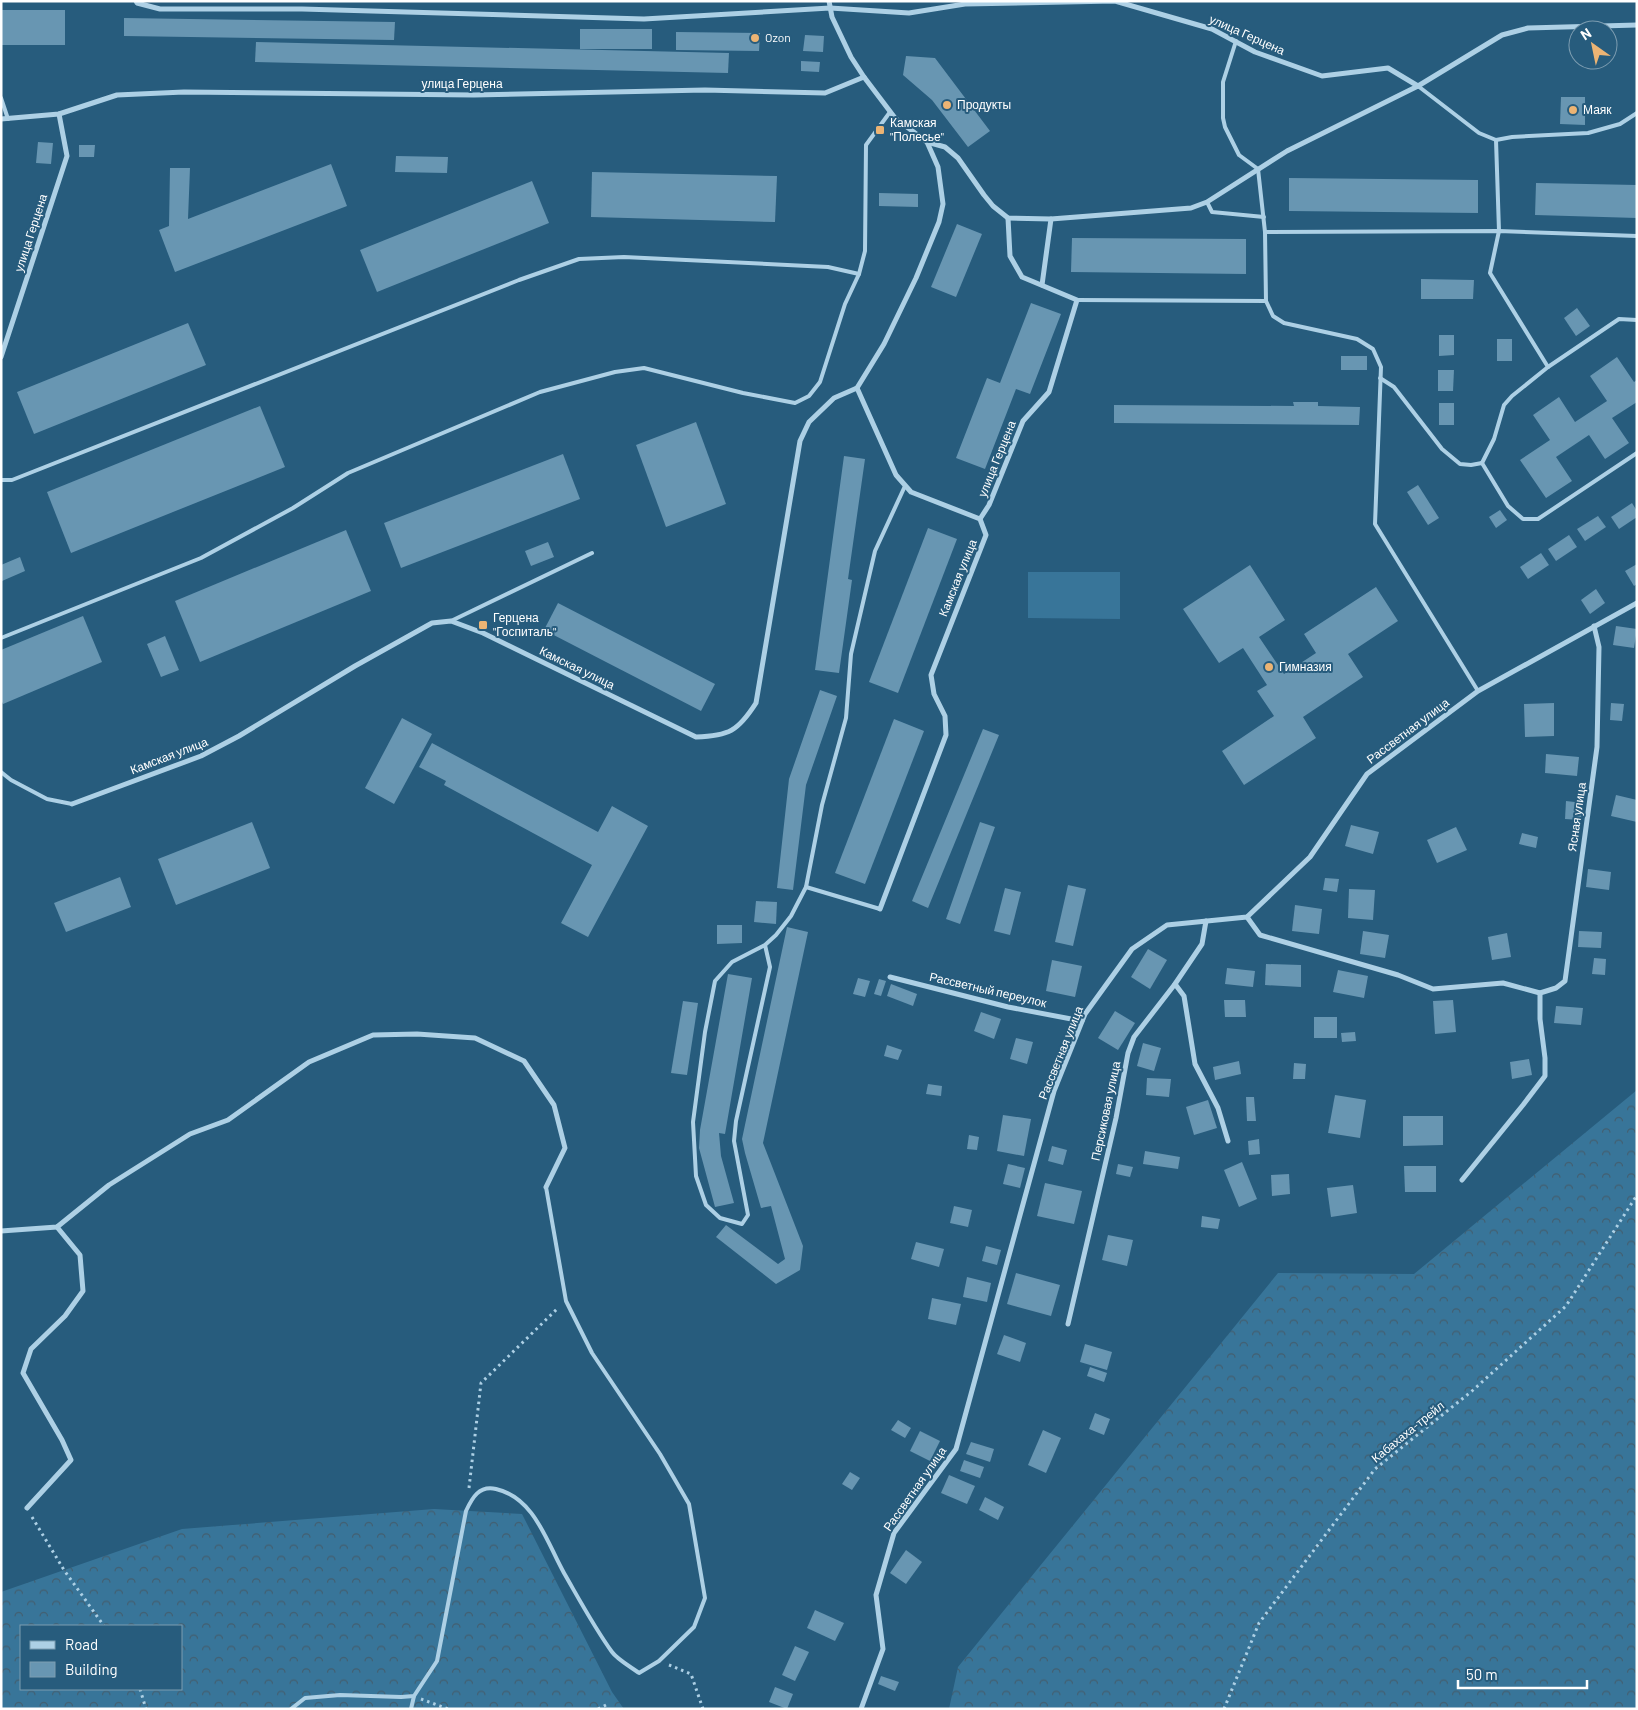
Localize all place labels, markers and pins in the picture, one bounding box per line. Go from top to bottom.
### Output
place label: Ozon [765,30,791,44]
marker: Ozon [749,32,761,44]
place label: Продукты [957,97,1011,112]
marker: Продукты [941,99,953,111]
place label: Маяк [1583,102,1612,116]
marker: Маяк [1567,104,1579,116]
place label: Камская "Полесье" [890,115,944,143]
marker: Камская "Полесье" [874,124,886,136]
place label: Герцена "Госпиталь" [493,610,556,638]
marker: Герцена "Госпиталь" [477,619,489,631]
place label: Гимназия [1279,659,1332,673]
marker: Гимназия [1263,661,1275,673]

